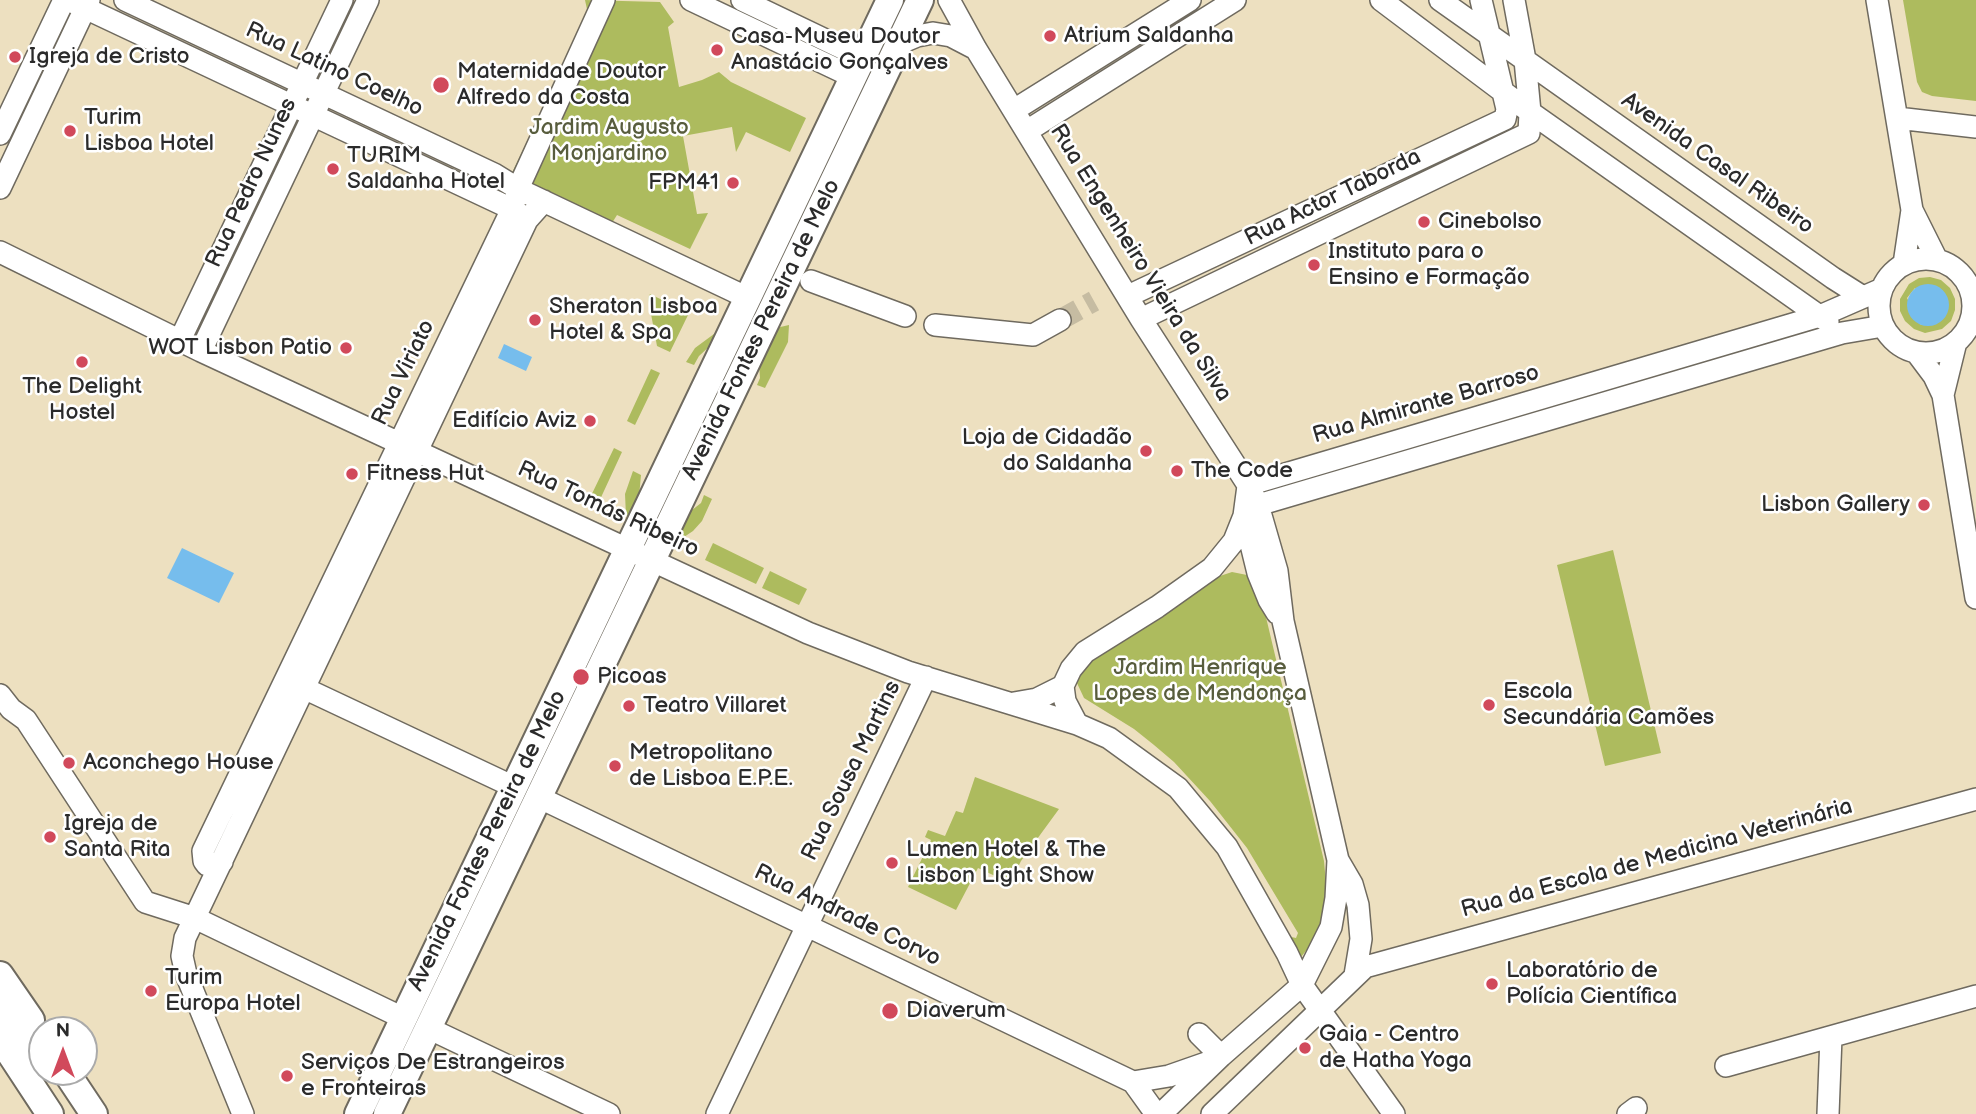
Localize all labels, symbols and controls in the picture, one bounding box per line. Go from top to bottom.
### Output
street label: Rua Latino Coelho [241,17,427,123]
place label: Atrium Saldanha [1064,22,1234,50]
place label: Casa-Museu Doutor Anastácio Gonçalves [731,23,948,77]
marker: Atrium Saldanha [1042,28,1058,44]
marker: Casa-Museu Doutor Anastácio Gonçalves [709,42,725,58]
place label: Igreja de Cristo [29,43,189,71]
marker: Igreja de Cristo [7,49,23,65]
place label: Maternidade Doutor Alfredo da Costa [457,58,666,112]
marker: Maternidade Doutor Alfredo da Costa [431,75,451,95]
street label: Avenida Casal Ribeiro [1616,87,1818,241]
street label: Rua Pedro Nunes [201,94,303,272]
place label: Turim Lisboa Hotel [84,104,214,158]
park label: Jardim Augusto Monjardino [529,114,689,168]
street label: Rua Engenheiro Vieira da Silva [1043,119,1237,407]
marker: Turim Lisboa Hotel [62,123,78,139]
place label: TURIM Saldanha Hotel [347,142,505,196]
street label: Rua Actor Taborda [1240,143,1426,253]
marker: TURIM Saldanha Hotel [325,161,341,177]
place label: FPM41 [648,169,719,197]
street label: Avenida Fontes Pereira de Melo [677,175,847,485]
marker: FPM41 [725,175,741,191]
place label: Cinebolso [1438,208,1542,236]
marker: Cinebolso [1416,214,1432,230]
place label: Instituto para o Ensino e Formação [1328,238,1530,292]
marker: Instituto para o Ensino e Formação [1306,257,1322,273]
place label: Sheraton Lisboa Hotel & Spa [549,293,718,347]
marker: Sheraton Lisboa Hotel & Spa [527,312,543,328]
street label: Rua Viriato [367,316,441,430]
place label: WOT Lisbon Patio [148,334,332,362]
marker: WOT Lisbon Patio [338,340,354,356]
marker: The Delight Hostel [74,354,90,370]
street label: Rua Almirante Barroso [1310,359,1542,451]
place label: The Delight Hostel [22,373,142,427]
place label: Edifício Aviz [452,407,576,435]
marker: Edifício Aviz [582,413,598,429]
place label: Loja de Cidadão do Saldanha [962,424,1132,478]
marker: Loja de Cidadão do Saldanha [1138,443,1154,459]
street label: Rua Tomás Ribeiro [513,456,703,564]
place label: The Code [1191,457,1293,485]
place label: Fitness Hut [366,460,484,488]
marker: The Code [1169,463,1185,479]
marker: Fitness Hut [344,466,360,482]
place label: Lisbon Gallery [1761,491,1910,519]
marker: Lisbon Gallery [1916,497,1932,513]
park label: Jardim Henrique Lopes de Mendonça [1093,654,1307,708]
place label: Picoas [597,663,667,691]
marker: Picoas [571,667,591,687]
street label: Rua Sousa Martins [796,677,908,865]
place label: Escola Secundária Camões [1503,678,1714,732]
street label: Avenida Fontes Pereira de Melo [403,686,573,996]
place label: Teatro Villaret [643,692,786,720]
marker: Escola Secundária Camões [1481,697,1497,713]
marker: Teatro Villaret [621,698,637,714]
place label: Metropolitano de Lisboa E.P.E. [629,739,793,793]
place label: Aconchego House [83,749,274,777]
marker: Aconchego House [61,755,77,771]
marker: Metropolitano de Lisboa E.P.E. [607,758,623,774]
street label: Rua da Escola de Medicina Veterinária [1458,793,1856,925]
place label: Igreja de Santa Rita [64,810,171,864]
marker: Igreja de Santa Rita [42,829,58,845]
place label: Lumen Hotel & The Lisbon Light Show [906,836,1106,890]
marker: Lumen Hotel & The Lisbon Light Show [884,855,900,871]
street label: Rua Andrade Corvo [749,859,945,973]
place label: Laboratório de Polícia Científica [1506,957,1677,1011]
place label: Turim Europa Hotel [165,964,301,1018]
marker: Laboratório de Polícia Científica [1484,976,1500,992]
marker: Turim Europa Hotel [143,983,159,999]
place label: Diaverum [906,997,1006,1025]
marker: Diaverum [880,1001,900,1021]
north arrow [28,1016,98,1086]
text: N [56,1020,70,1043]
place label: Gaia - Centro de Hatha Yoga [1319,1021,1472,1075]
marker: Gaia - Centro de Hatha Yoga [1297,1040,1313,1056]
place label: Serviços De Estrangeiros e Fronteiras [301,1049,565,1103]
marker: Serviços De Estrangeiros e Fronteiras [279,1068,295,1084]

